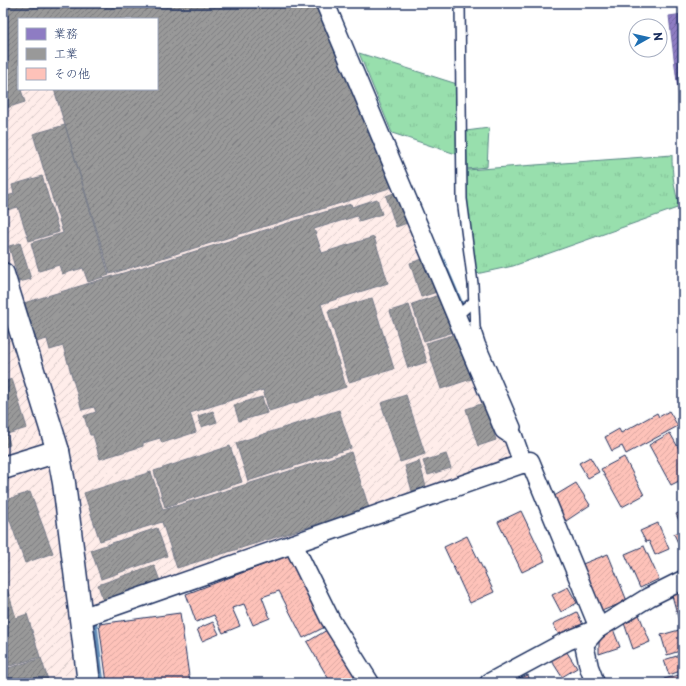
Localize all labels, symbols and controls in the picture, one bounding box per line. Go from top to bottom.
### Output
legend [18,18,158,90]
north arrow [628,18,668,58]
text: 業務 [54,24,78,42]
text: N [649,31,667,42]
text: 工業 [54,44,78,62]
text: その他 [54,64,90,82]

